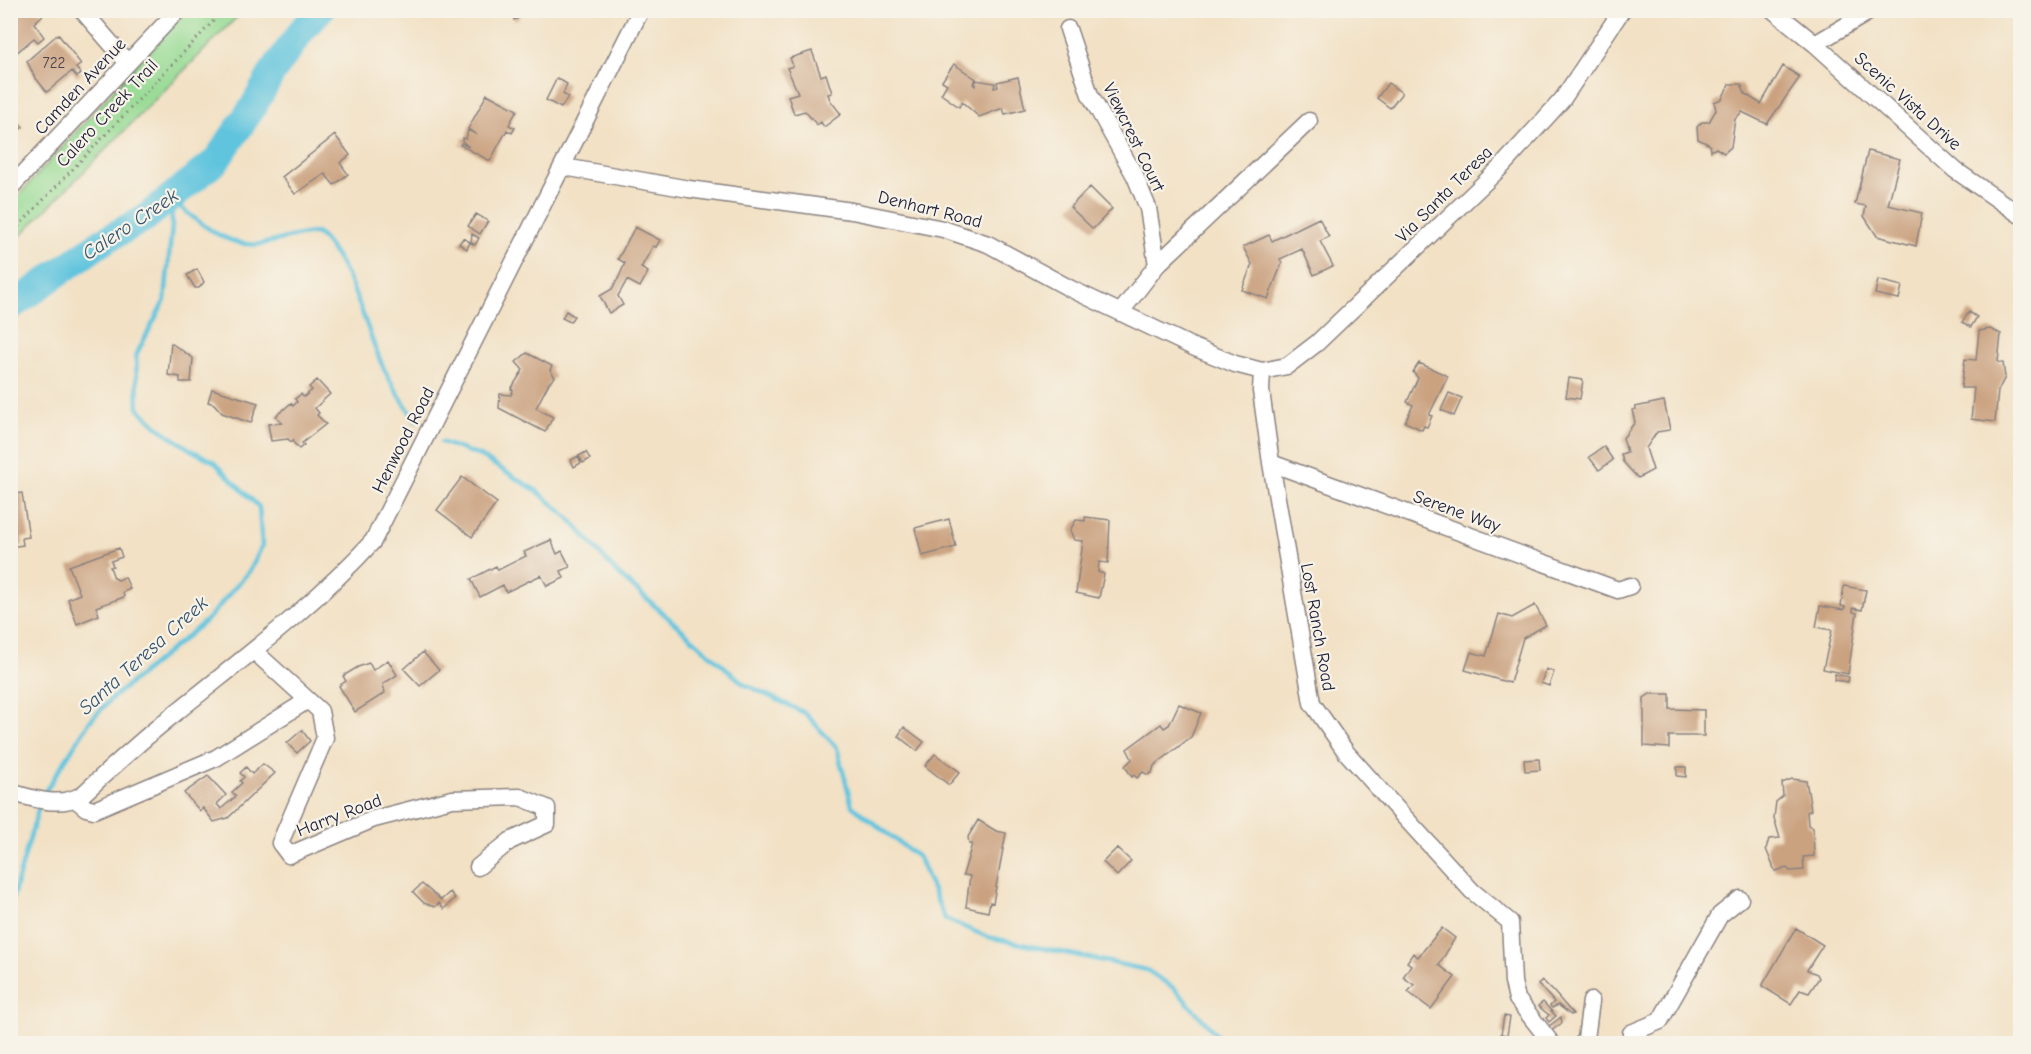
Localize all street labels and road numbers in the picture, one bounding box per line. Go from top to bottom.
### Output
street label: Camden Avenue [30,34,131,139]
street label: Scenic Vista Drive [1850,48,1965,155]
street label: Calero Creek Trail [52,55,163,172]
street label: Viewcrest Court [1098,79,1169,196]
street label: Via Santa Teresa [1392,142,1497,247]
street label: Denhart Road [876,186,984,233]
street label: Henwood Road [368,384,439,497]
street label: Serene Way [1410,486,1504,537]
street label: Lost Ranch Road [1296,561,1339,693]
street label: Harry Road [294,790,385,841]

